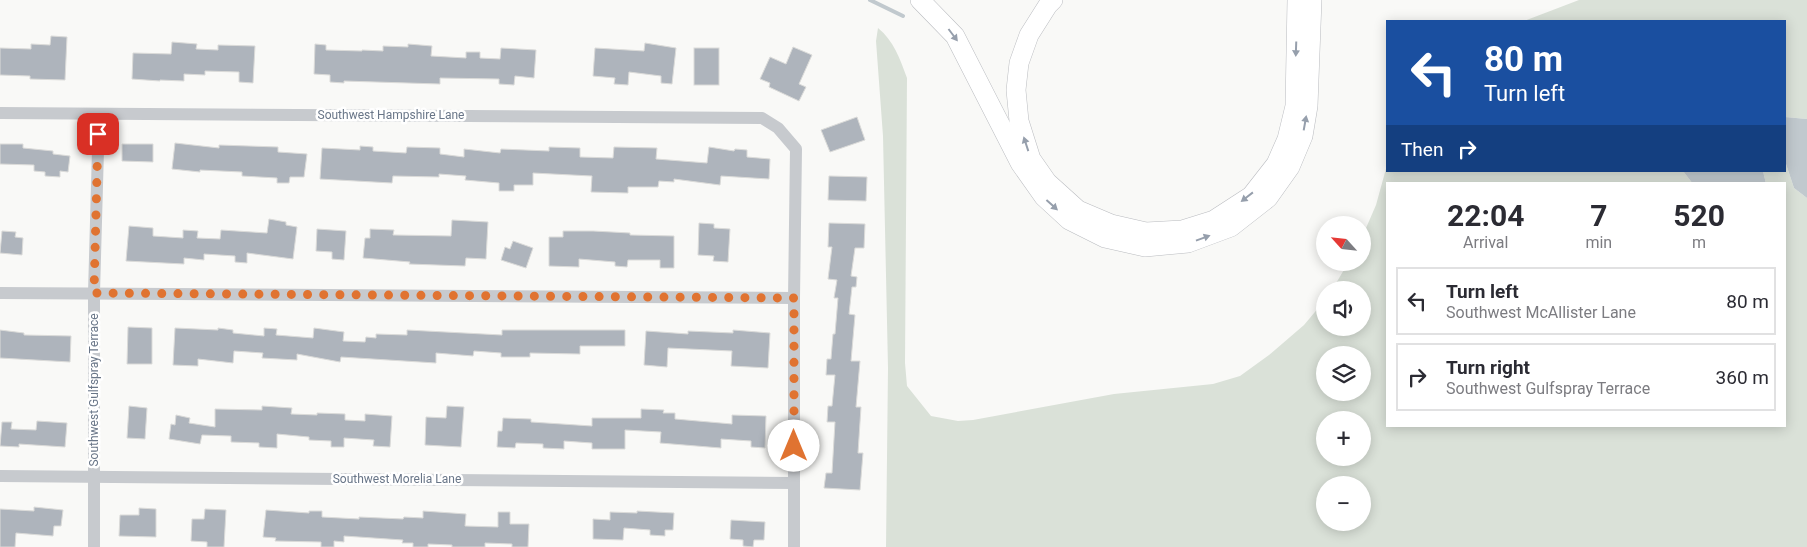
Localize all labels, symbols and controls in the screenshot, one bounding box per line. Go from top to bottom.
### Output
one-way arrow [948,28,958,42]
text: 80 m [1484,39,1563,80]
icon: left [1401,40,1466,105]
one-way arrow [1292,41,1300,57]
text: Turn left [1484,81,1565,106]
street label: Southwest Hampshire Lane [318,108,464,122]
pin [77,113,119,155]
one-way arrow [1302,114,1310,130]
icon: arrive [84,120,112,148]
icon: right [1453,135,1481,163]
one-way arrow [1022,136,1030,151]
text: Then [1401,138,1443,161]
one-way arrow [1241,192,1254,202]
text: 22:04 [1447,198,1524,233]
text: 7 [1590,198,1607,233]
text: 520 [1673,198,1725,233]
one-way arrow [1046,199,1058,211]
north arrow [1316,216,1371,271]
map controls [1316,216,1371,531]
text: Arrival [1463,233,1508,252]
text: min [1585,233,1612,252]
text: m [1692,233,1706,252]
one-way arrow [1196,234,1211,242]
text: Turn left [1446,280,1519,303]
button: sound [1316,281,1371,336]
icon: left [1403,287,1431,315]
text: 80 m [1726,290,1769,313]
text: Southwest McAllister Lane [1446,303,1636,322]
street label: Southwest Gulfspray Terrace [87,313,101,467]
button: layers [1316,346,1371,401]
text: Turn right [1446,356,1530,379]
icon: right [1403,363,1431,391]
text: 360 m [1716,366,1769,389]
text: Southwest Gulfspray Terrace [1446,379,1650,398]
button: + [1316,411,1371,466]
position arrow [767,419,819,471]
street label: Southwest Morelia Lane [333,472,461,486]
button: − [1316,476,1371,531]

